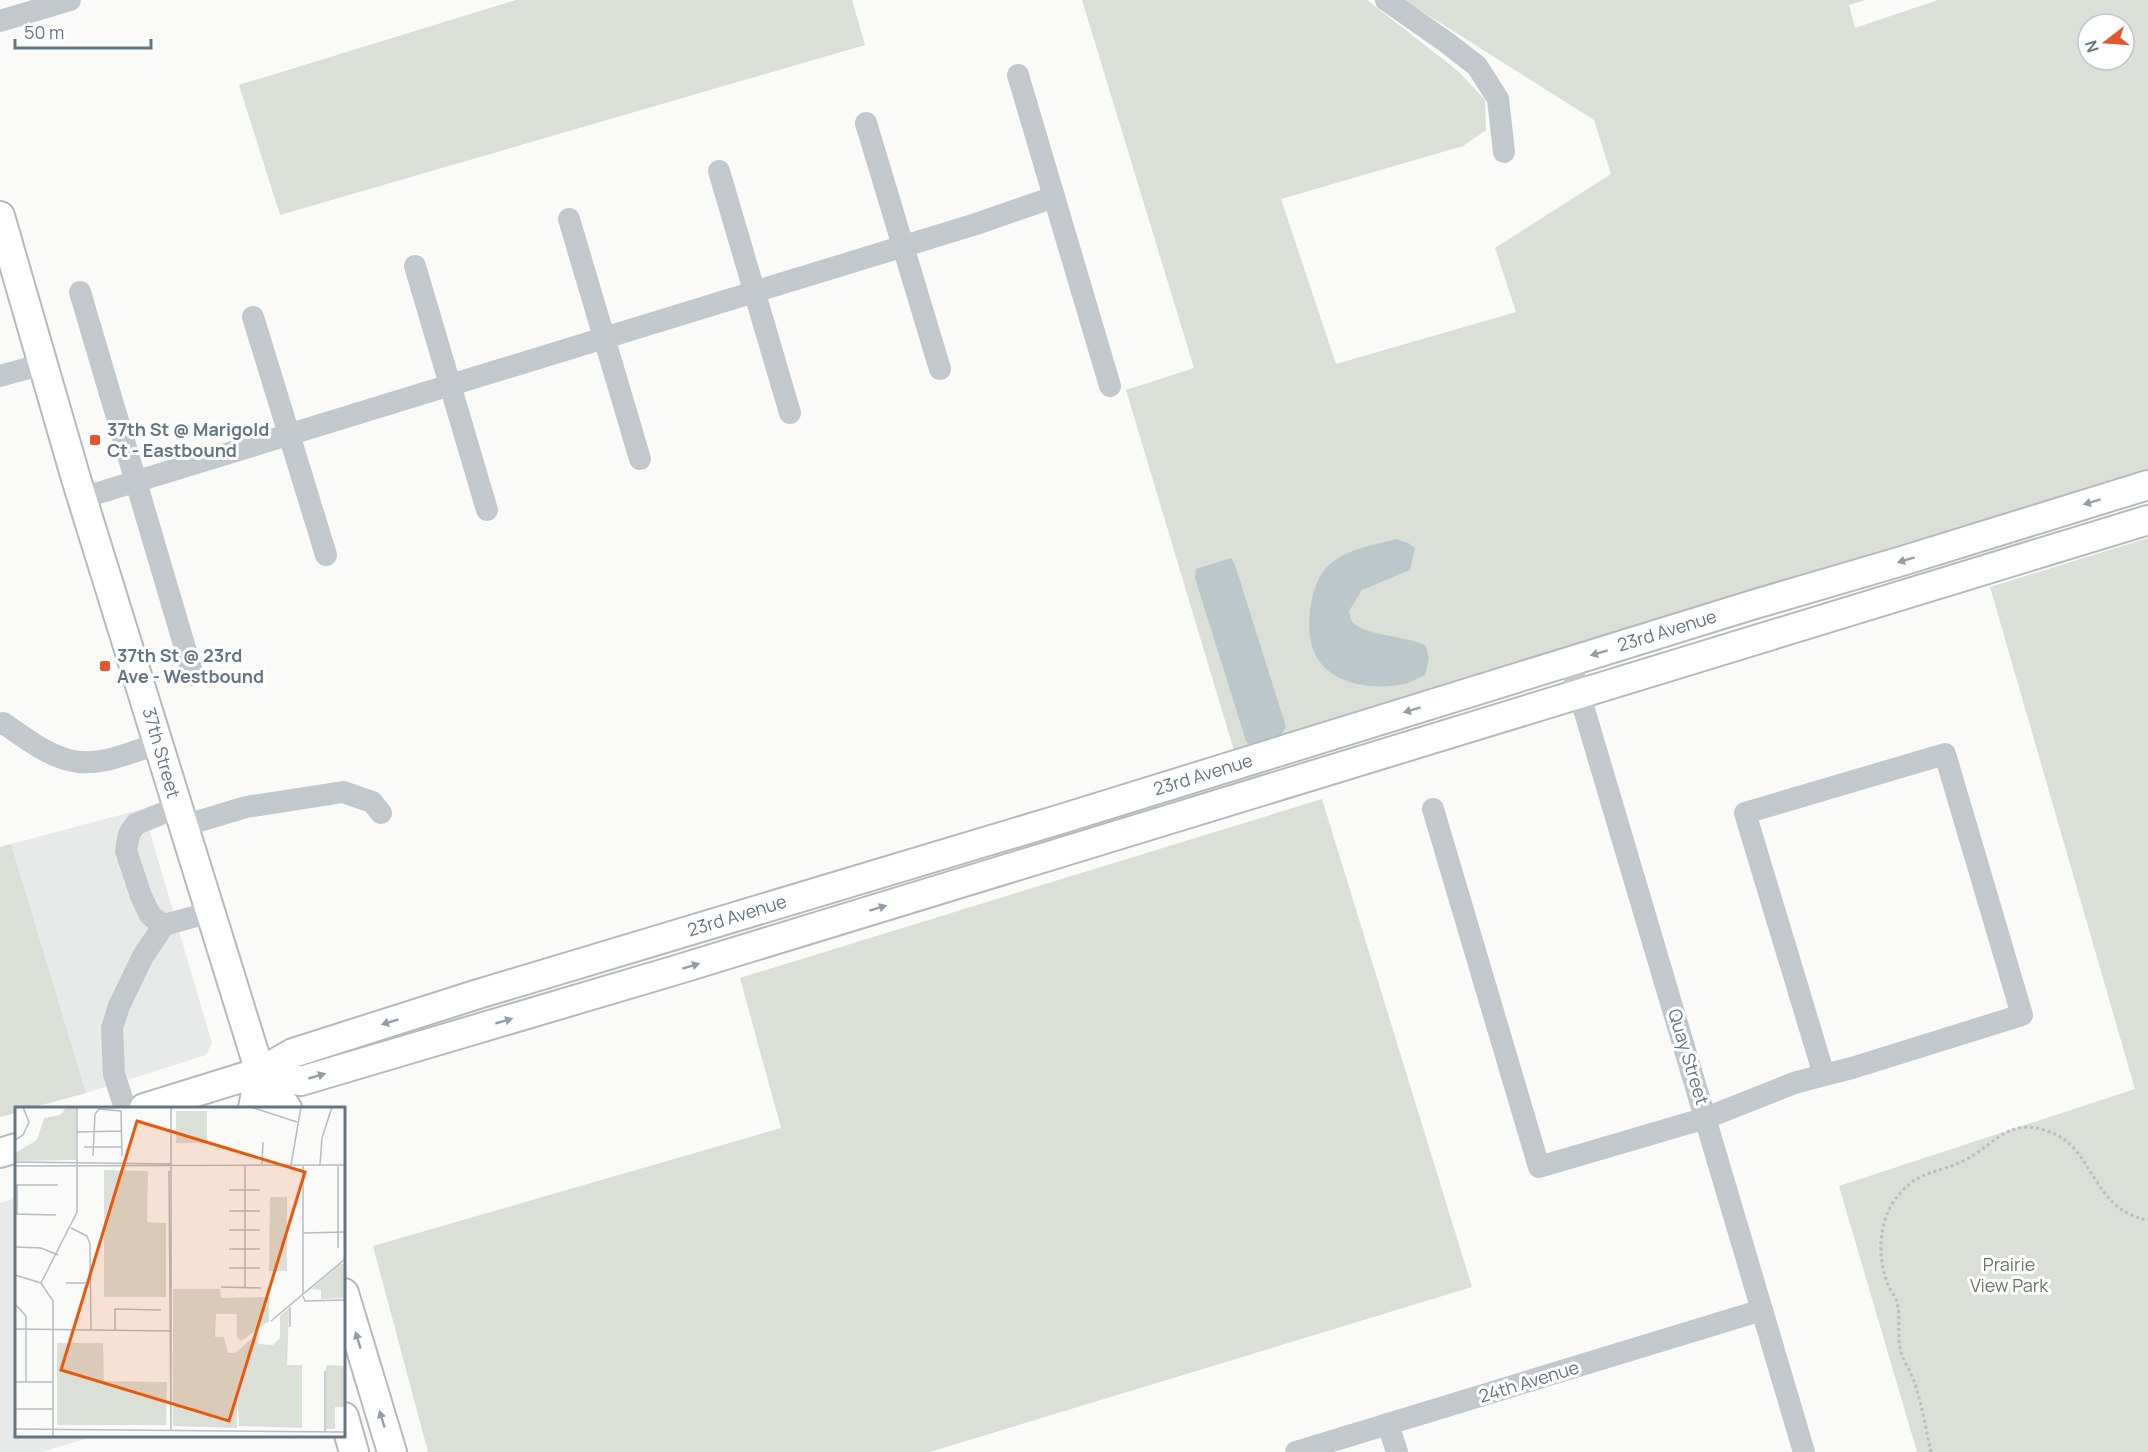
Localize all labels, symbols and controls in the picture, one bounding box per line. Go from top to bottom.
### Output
scale bar [15,12,152,50]
north arrow [2076,12,2136,72]
text: 50 m [24,20,64,44]
text: N [2079,38,2104,55]
place label: 37th St @ Marigold Ct - Eastbound [107,417,269,462]
marker: 37th St @ Marigold Ct - Eastbound [88,433,102,447]
one-way arrow [2083,498,2101,507]
one-way arrow [1897,556,1915,565]
street label: 23rd Avenue [1614,604,1719,656]
place label: 37th St @ 23rd Ave - Westbound [117,643,264,688]
one-way arrow [1590,648,1608,658]
marker: 37th St @ 23rd Ave - Westbound [98,659,112,673]
street label: 37th Street [138,705,186,801]
one-way arrow [1403,706,1421,715]
street label: 23rd Avenue [1150,748,1255,800]
street label: 23rd Avenue [684,889,789,941]
one-way arrow [869,903,887,912]
one-way arrow [682,961,700,970]
street label: Quay Street [1663,1006,1715,1108]
one-way arrow [495,1016,513,1025]
one-way arrow [381,1018,399,1027]
one-way arrow [308,1071,326,1080]
inset map [15,1107,345,1437]
park label: Prairie View Park [1970,1252,2049,1297]
one-way arrow [353,1331,362,1349]
street label: 24th Avenue [1476,1354,1582,1408]
one-way arrow [377,1410,386,1428]

